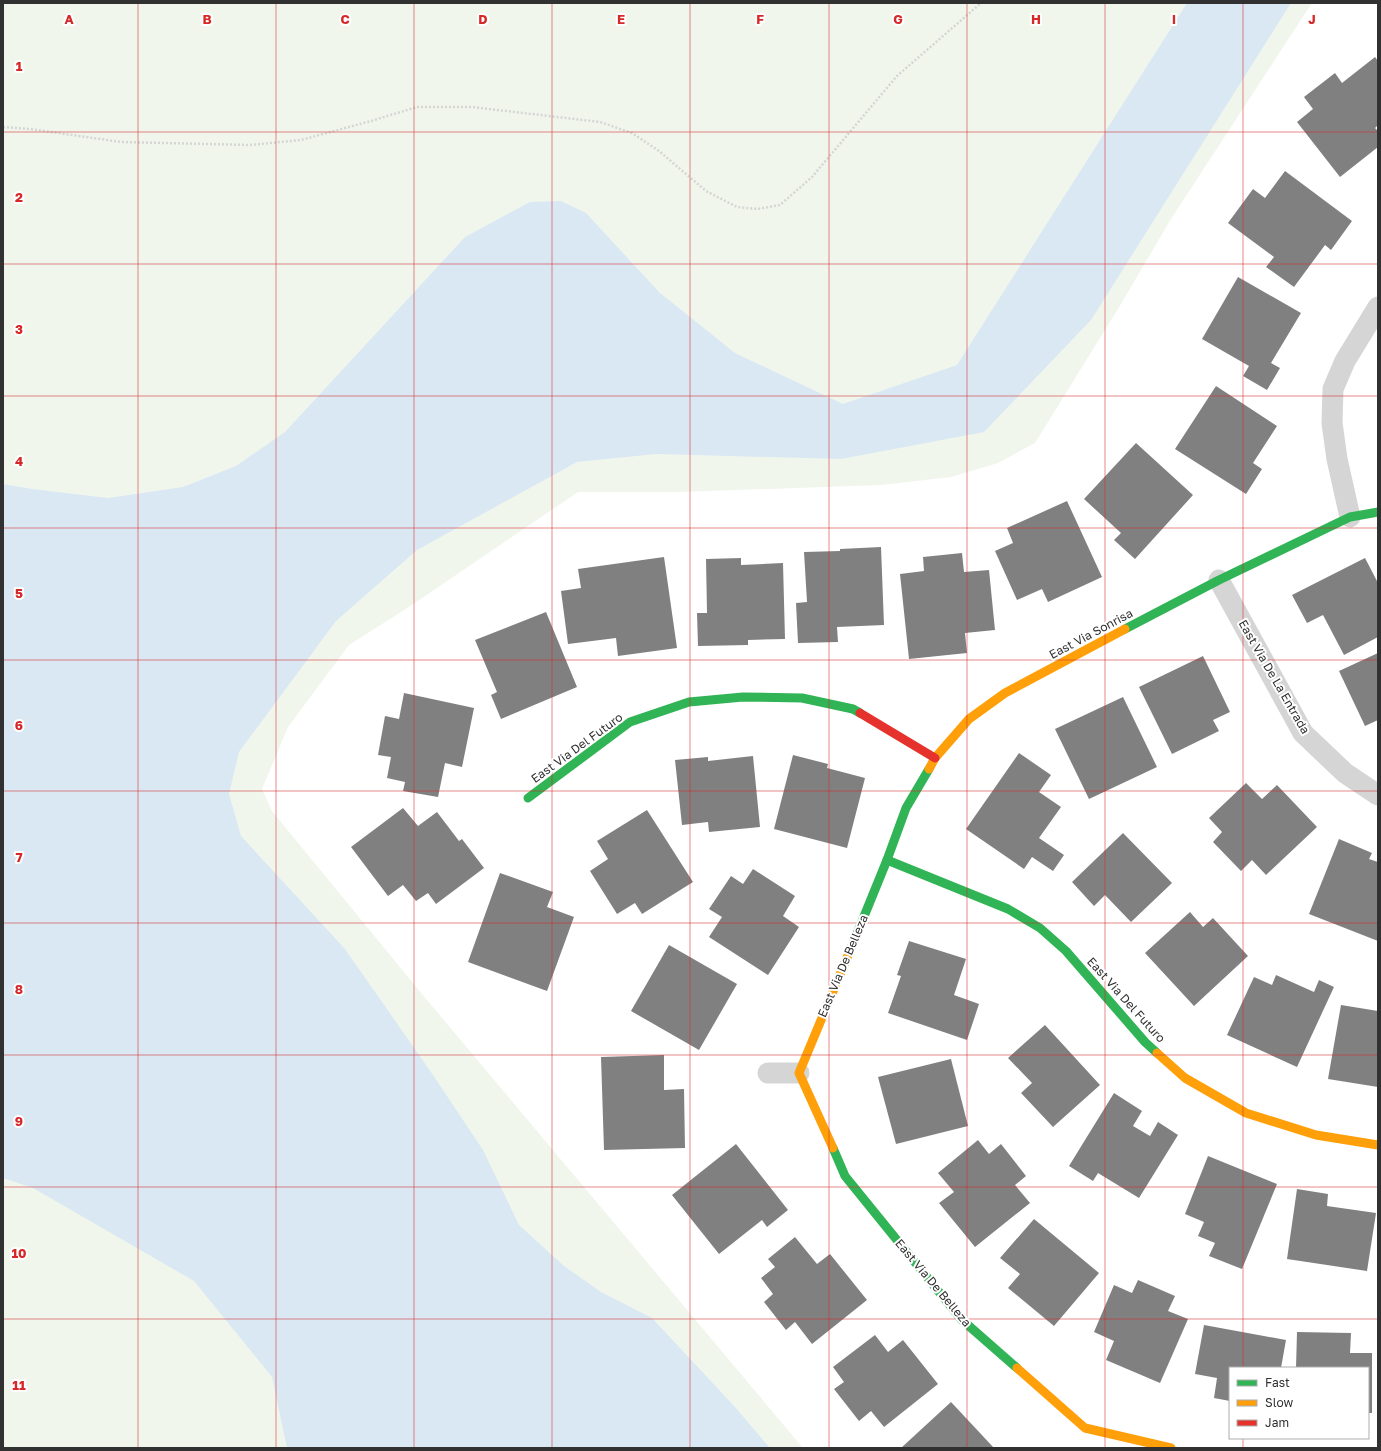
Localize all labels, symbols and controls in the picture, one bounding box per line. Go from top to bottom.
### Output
text: A [64,11,74,27]
text: B [202,11,212,27]
text: C [340,11,350,27]
text: D [478,11,488,27]
text: E [617,11,625,27]
text: F [756,11,764,27]
text: G [893,11,903,27]
text: H [1031,11,1041,27]
text: I [1172,11,1176,27]
text: J [1308,11,1316,27]
text: 1 [16,58,23,74]
text: 2 [15,189,23,205]
text: 3 [15,321,23,337]
text: 4 [15,453,23,469]
text: 5 [15,585,23,601]
street label: East Via Sonrisa [1046,605,1135,662]
street label: East Via De La Entrada [1236,617,1313,736]
street label: East Via Del Futuro [528,709,625,786]
text: 6 [15,717,23,733]
text: 7 [15,849,23,865]
street label: East Via De Belleza [814,912,871,1019]
street label: East Via Del Futuro [1084,954,1169,1045]
text: 8 [15,981,23,997]
text: 9 [15,1113,23,1129]
street label: East Via De Belleza [892,1236,974,1330]
text: 10 [11,1245,27,1261]
legend [1229,1367,1369,1439]
text: Fast [1265,1375,1290,1390]
text: 11 [12,1377,26,1393]
text: Slow [1265,1395,1293,1410]
text: Jam [1265,1415,1289,1430]

